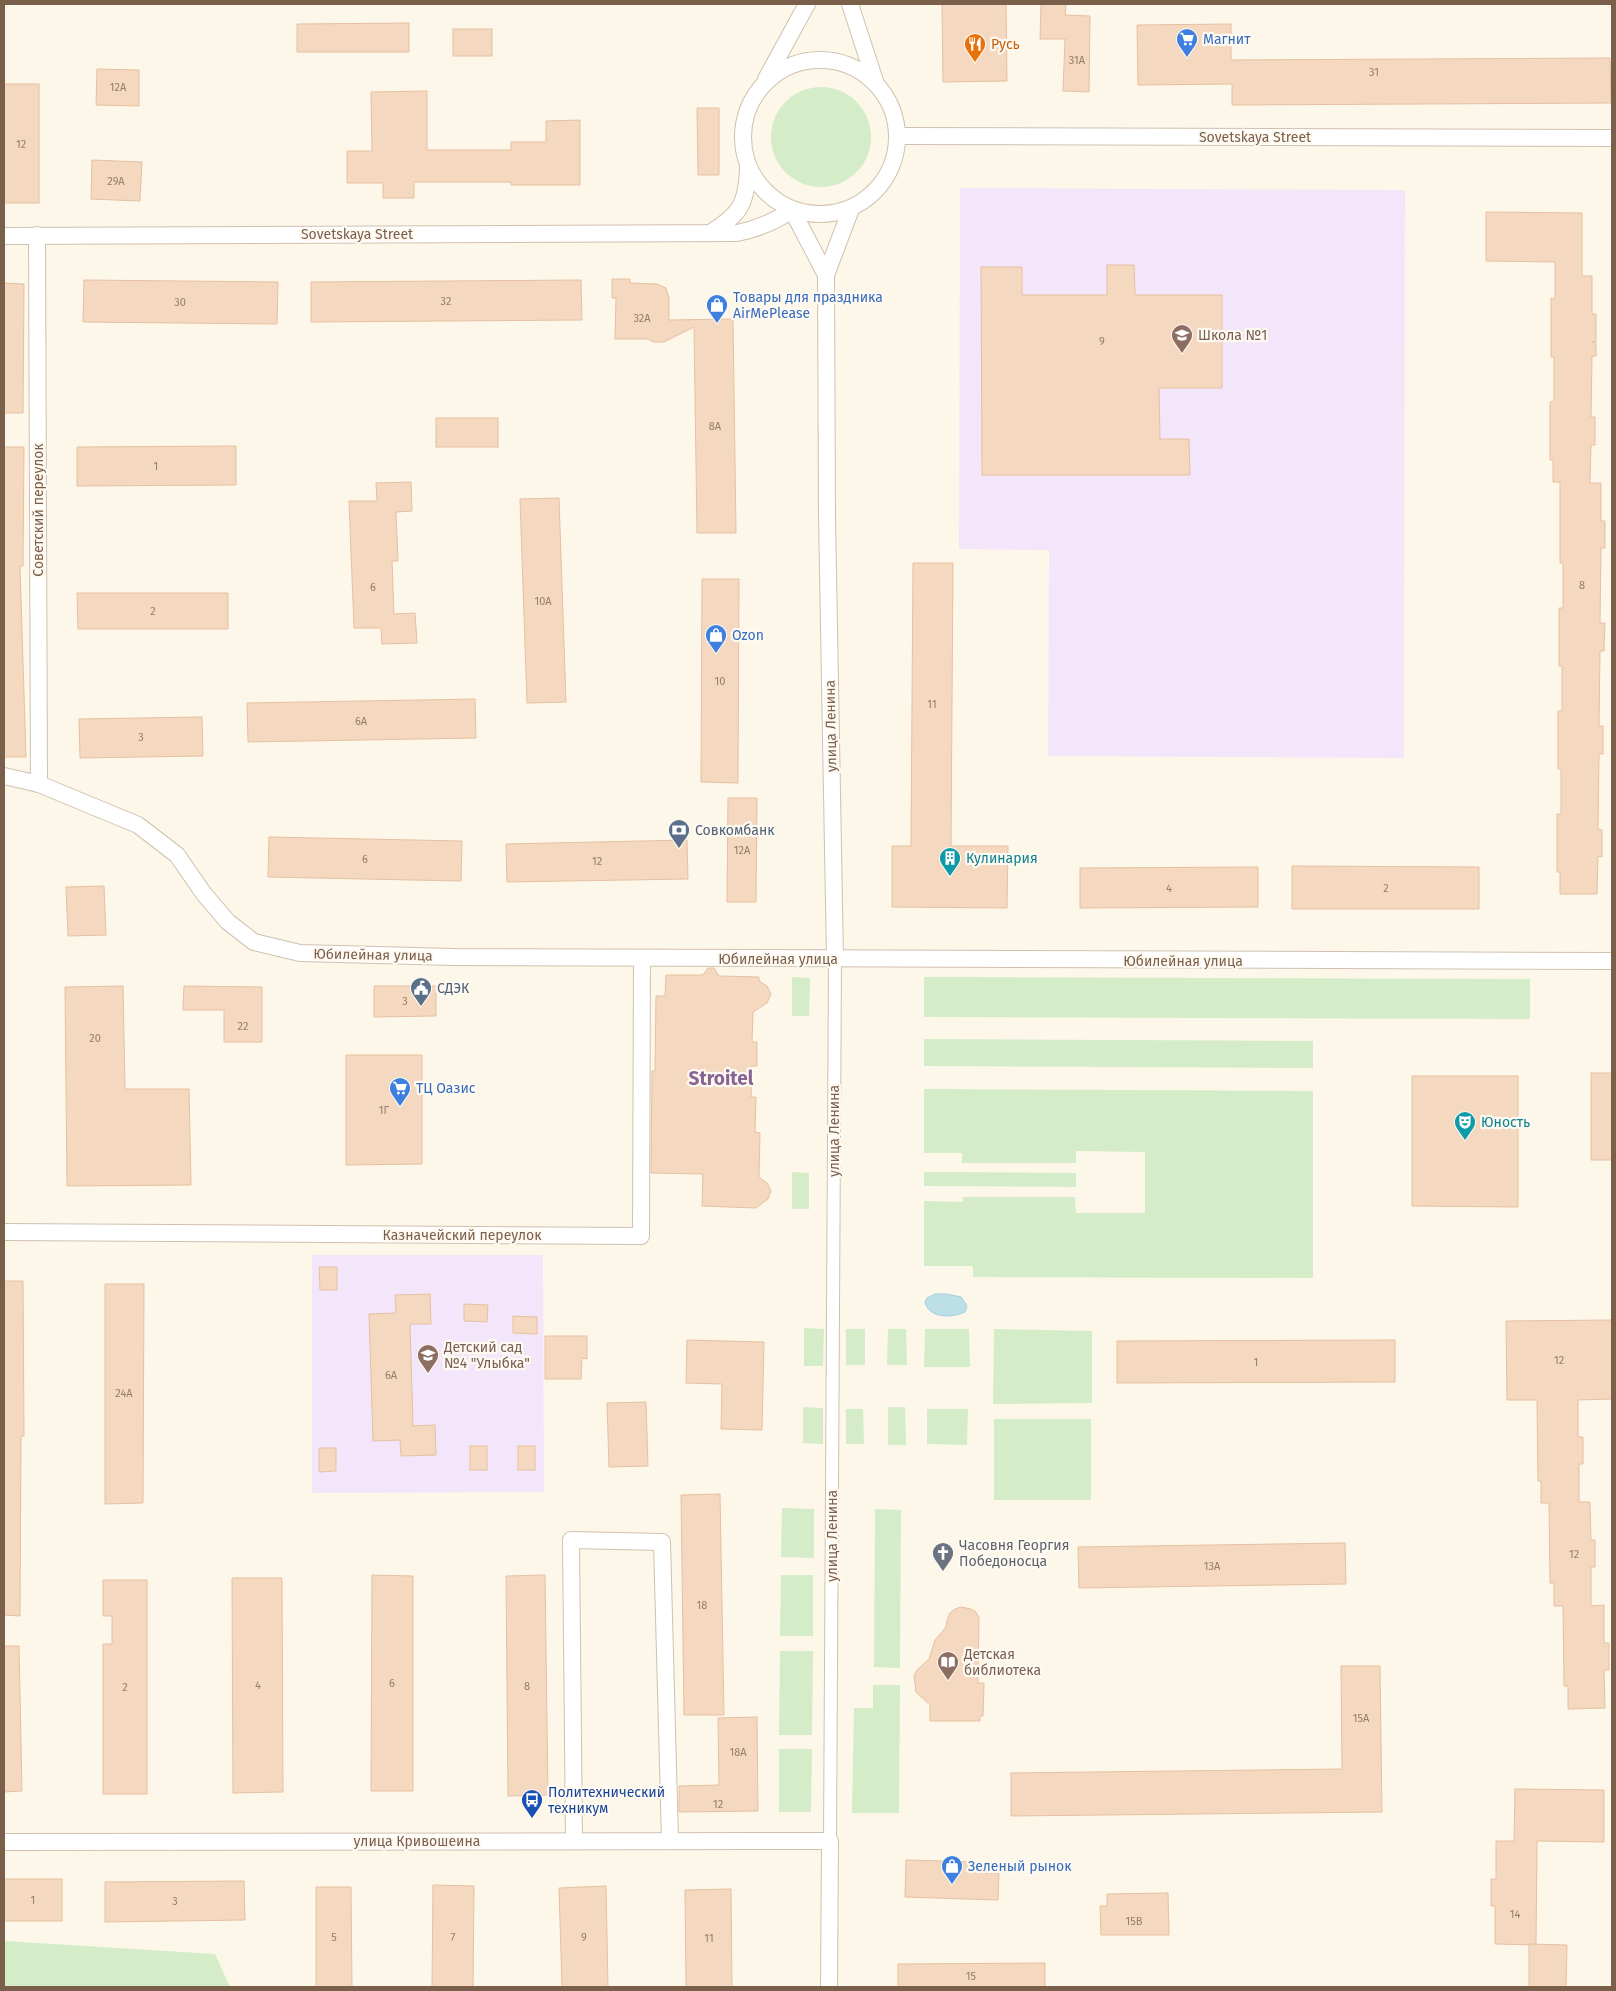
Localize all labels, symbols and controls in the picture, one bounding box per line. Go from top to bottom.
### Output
supermarket icon: Магнит [1175,27,1199,58]
place label: Магнит [1203,31,1251,48]
restaurant icon: Русь [963,32,987,63]
place label: Русь [991,36,1020,53]
house number: 31А [1069,54,1086,67]
house number: 31 [1369,66,1379,79]
house number: 12А [110,81,127,94]
street label: Sovetskaya Street [1199,129,1312,146]
house number: 12 [16,138,26,151]
house number: 29А [107,175,125,188]
street label: Sovetskaya Street [301,226,414,243]
place label: Товары для праздника AirMePlease [733,289,883,322]
shop icon: Товары для праздника AirMePlease [705,293,729,324]
house number: 32 [441,295,451,308]
house number: 30 [174,296,186,309]
house number: 32А [633,312,651,325]
school or university icon: Школа №1 [1170,323,1194,354]
place label: Школа №1 [1198,327,1267,344]
house number: 9 [1099,335,1105,348]
house number: 8А [709,420,722,433]
street label: Советский переулок [30,443,47,577]
house number: 1 [154,460,158,473]
house number: 8 [1579,579,1585,592]
house number: 6 [370,581,376,594]
house number: 10А [534,595,552,608]
house number: 2 [150,605,156,618]
shop icon: Ozon [704,623,728,654]
place label: Ozon [732,627,764,644]
house number: 10 [715,675,725,688]
street label: улица Ленина [822,680,840,772]
house number: 11 [927,698,937,711]
house number: 6А [355,715,368,728]
house number: 3 [138,731,144,744]
bank icon: Совкомбанк [667,818,691,849]
place label: Совкомбанк [695,822,775,839]
house number: 12А [734,844,751,857]
building icon: Кулинария [938,846,962,877]
place label: Кулинария [966,850,1038,867]
house number: 6 [362,853,368,866]
house number: 12 [592,855,602,868]
house number: 4 [1166,882,1172,895]
house number: 2 [1383,882,1389,895]
street label: Юбилейная улица [313,945,433,965]
street label: Юбилейная улица [718,951,838,968]
street label: Юбилейная улица [1123,953,1243,970]
public building icon: СДЭК [409,976,433,1007]
place label: СДЭК [437,980,470,997]
house number: 3 [402,995,408,1008]
house number: 22 [238,1020,248,1033]
house number: 20 [89,1032,101,1045]
district label: Stroitel [689,1067,754,1090]
supermarket icon: ТЦ Оазис [388,1076,412,1107]
place label: ТЦ Оазис [416,1080,476,1097]
street label: улица Ленина [826,1085,843,1177]
house number: 1Г [379,1104,390,1117]
theatre icon: Юность [1453,1110,1477,1141]
place label: Юность [1481,1114,1530,1131]
street label: Казначейский переулок [383,1227,542,1244]
place label: Детский сад №4 "Улыбка" [443,1339,530,1372]
school or university icon: Детский сад №4 "Улыбка" [416,1343,440,1374]
house number: 12 [1554,1354,1564,1367]
house number: 1 [1254,1356,1258,1369]
house number: 6А [385,1369,398,1382]
house number: 24А [115,1387,133,1400]
street label: улица Ленина [824,1490,841,1582]
place label: Часовня Георгия Победоносца [959,1537,1069,1570]
church icon: Часовня Георгия Победоносца [931,1541,955,1572]
house number: 12 [1569,1548,1579,1561]
house number: 13А [1204,1560,1221,1573]
house number: 18 [697,1599,707,1612]
place label: Детская библиотека [963,1646,1041,1679]
library icon: Детская библиотека [936,1650,960,1681]
house number: 6 [389,1677,395,1690]
house number: 4 [255,1679,261,1692]
house number: 8 [524,1680,530,1693]
house number: 2 [122,1681,128,1694]
house number: 15А [1353,1712,1370,1725]
house number: 18А [729,1746,747,1759]
place label: Политехнический техникум [548,1784,665,1817]
bus stop icon: Политехнический техникум [520,1788,544,1819]
house number: 12 [713,1798,723,1811]
street label: улица Кривошеина [354,1833,480,1850]
shop icon: Зеленый рынок [940,1854,964,1885]
place label: Зеленый рынок [968,1858,1072,1875]
house number: 1 [31,1894,35,1907]
house number: 3 [172,1895,178,1908]
house number: 14 [1510,1908,1520,1921]
house number: 15В [1126,1915,1143,1928]
house number: 5 [331,1931,337,1944]
house number: 7 [451,1931,456,1944]
house number: 9 [581,1931,587,1944]
house number: 11 [704,1932,714,1945]
house number: 15 [966,1970,977,1983]

